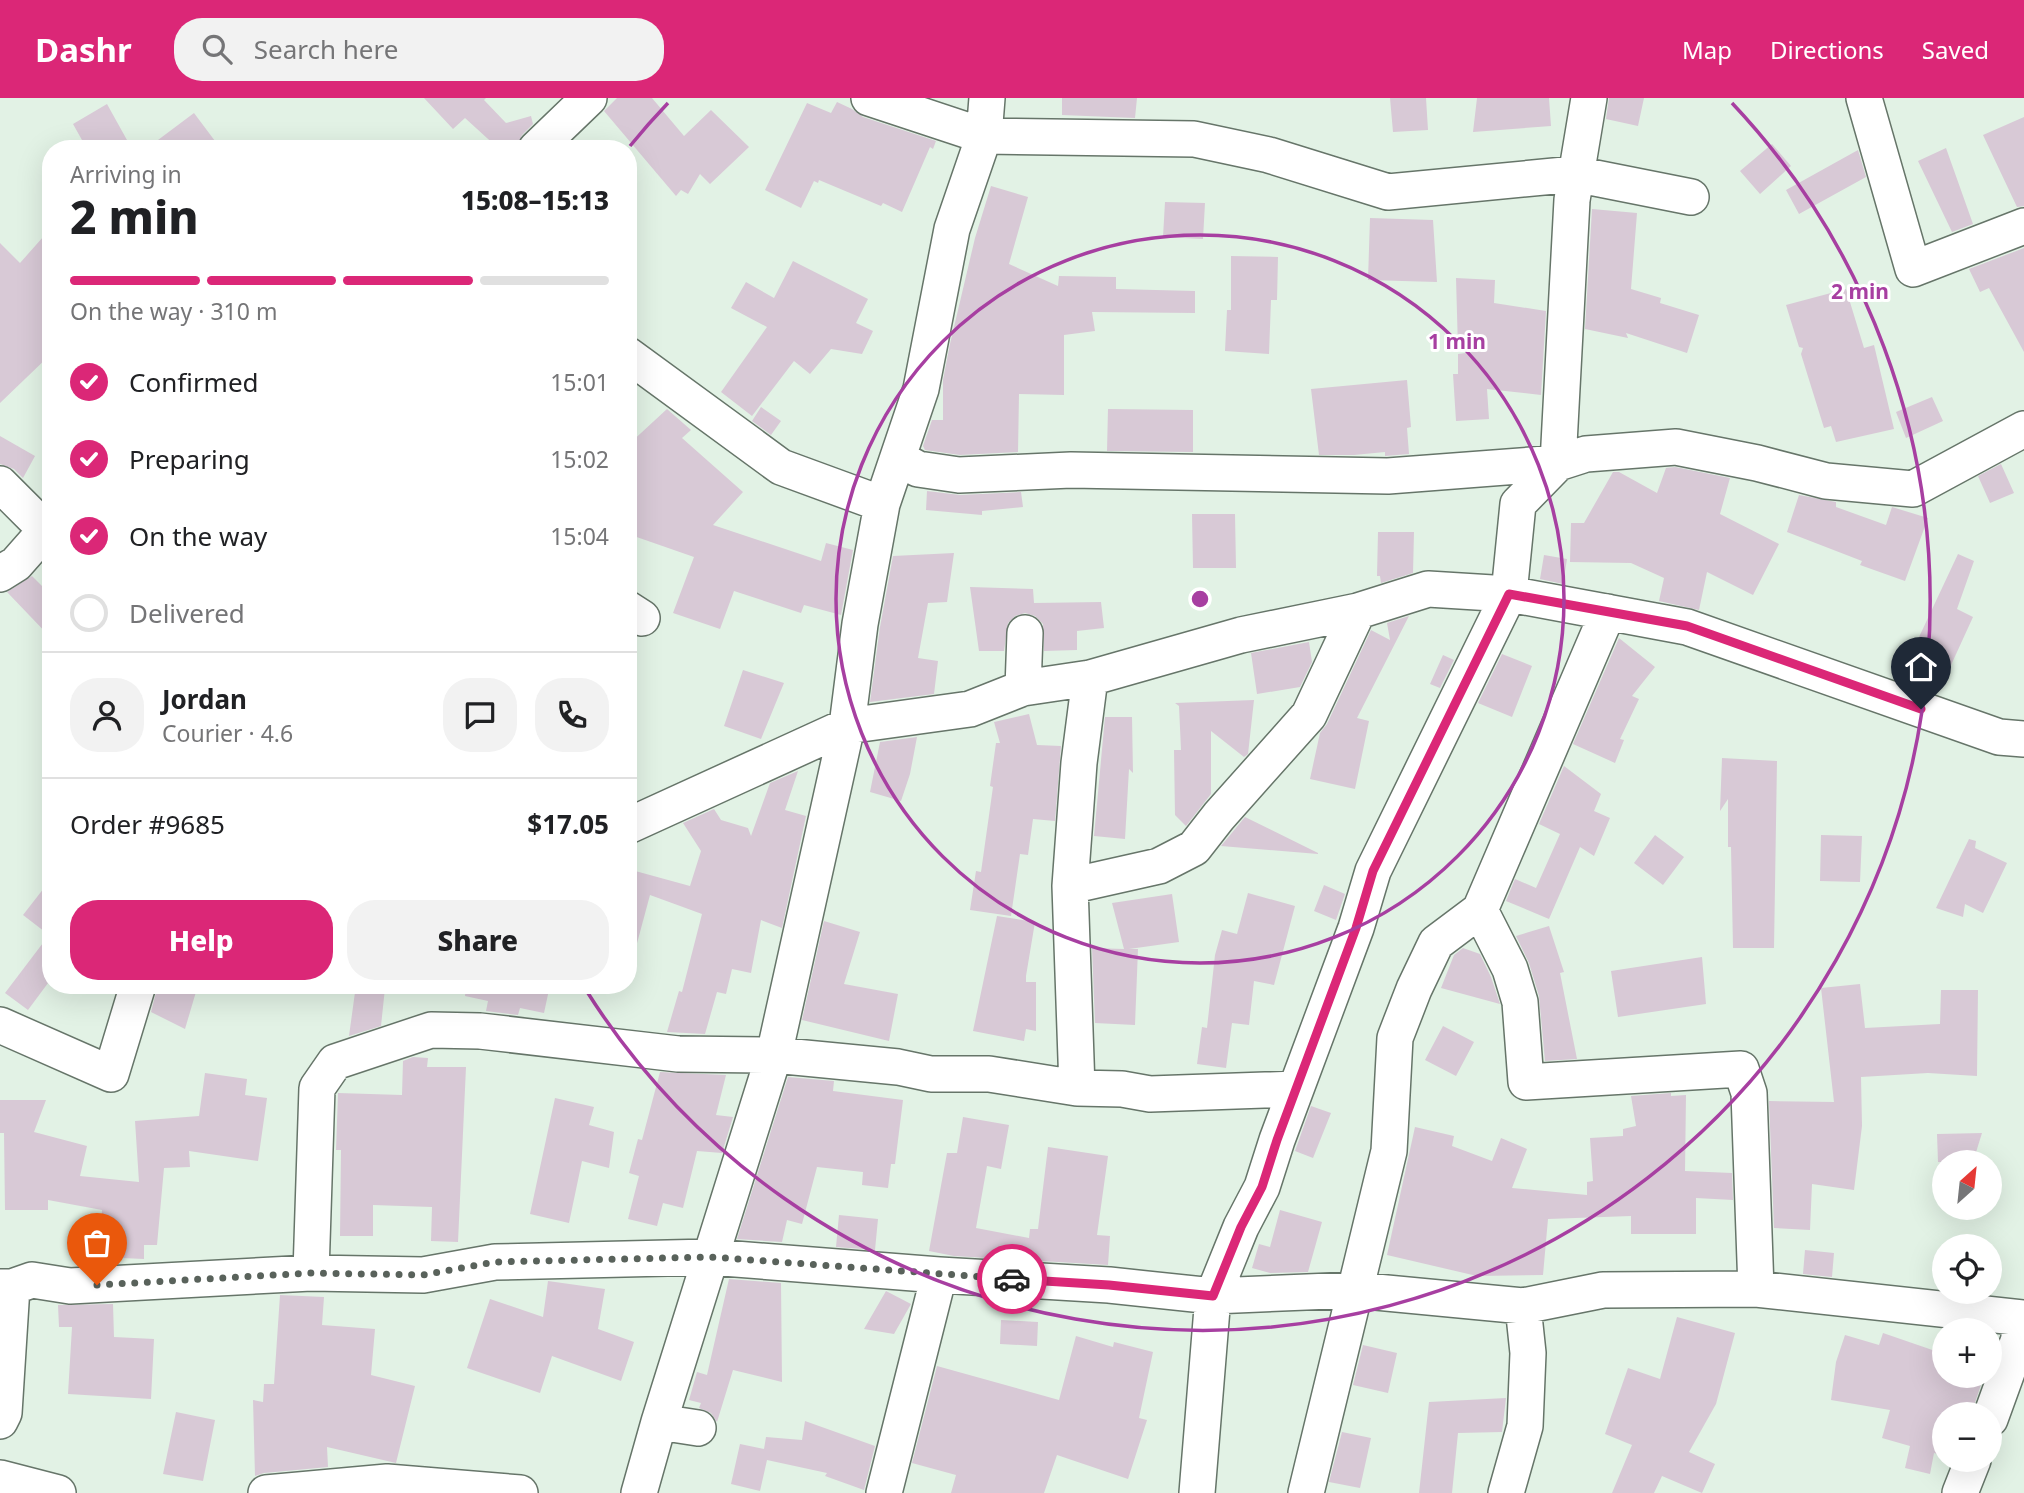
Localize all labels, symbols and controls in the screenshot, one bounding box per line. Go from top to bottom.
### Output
search box [174,18,664,81]
text: Dashr [35,27,132,72]
icon: search [198,30,236,68]
text: Search here [254,31,398,67]
text: Map [1682,33,1732,66]
text: Directions [1770,33,1884,66]
text: Saved [1922,33,1989,66]
text: Arriving in [70,158,182,190]
text: 15:08–15:13 [461,182,609,218]
text: 2 min [70,185,199,247]
text: 2 min [1831,277,1889,305]
text: On the way · 310 m [70,295,277,327]
text: 1 min [1428,327,1486,355]
icon: check [70,363,108,401]
text: Confirmed [129,364,259,400]
text: 15:01 [550,366,609,398]
icon: check [70,440,108,478]
text: Preparing [129,441,250,477]
text: 15:02 [550,443,609,475]
icon: check [70,517,108,555]
text: On the way [129,518,267,554]
text: 15:04 [550,520,609,552]
centre of rings [1188,587,1212,611]
text: Delivered [129,595,245,631]
pin [1891,637,1951,709]
icon: home [1902,648,1940,686]
button: person [70,678,144,752]
button: chat [443,678,517,752]
button: phone [535,678,609,752]
text: Jordan [162,681,247,717]
text: Courier · 4.6 [162,717,293,749]
text: Order #9685 [70,806,225,842]
text: $17.05 [527,806,609,842]
button: Help [70,900,333,980]
button: Share [347,900,609,980]
north arrow [1932,1150,2002,1220]
map controls [1932,1150,2002,1472]
pin [67,1213,127,1285]
icon: bag [78,1224,116,1262]
button: locate [1932,1234,2002,1304]
courier [977,1244,1047,1314]
icon: car [993,1260,1031,1298]
button: + [1932,1318,2002,1388]
button: − [1932,1402,2002,1472]

